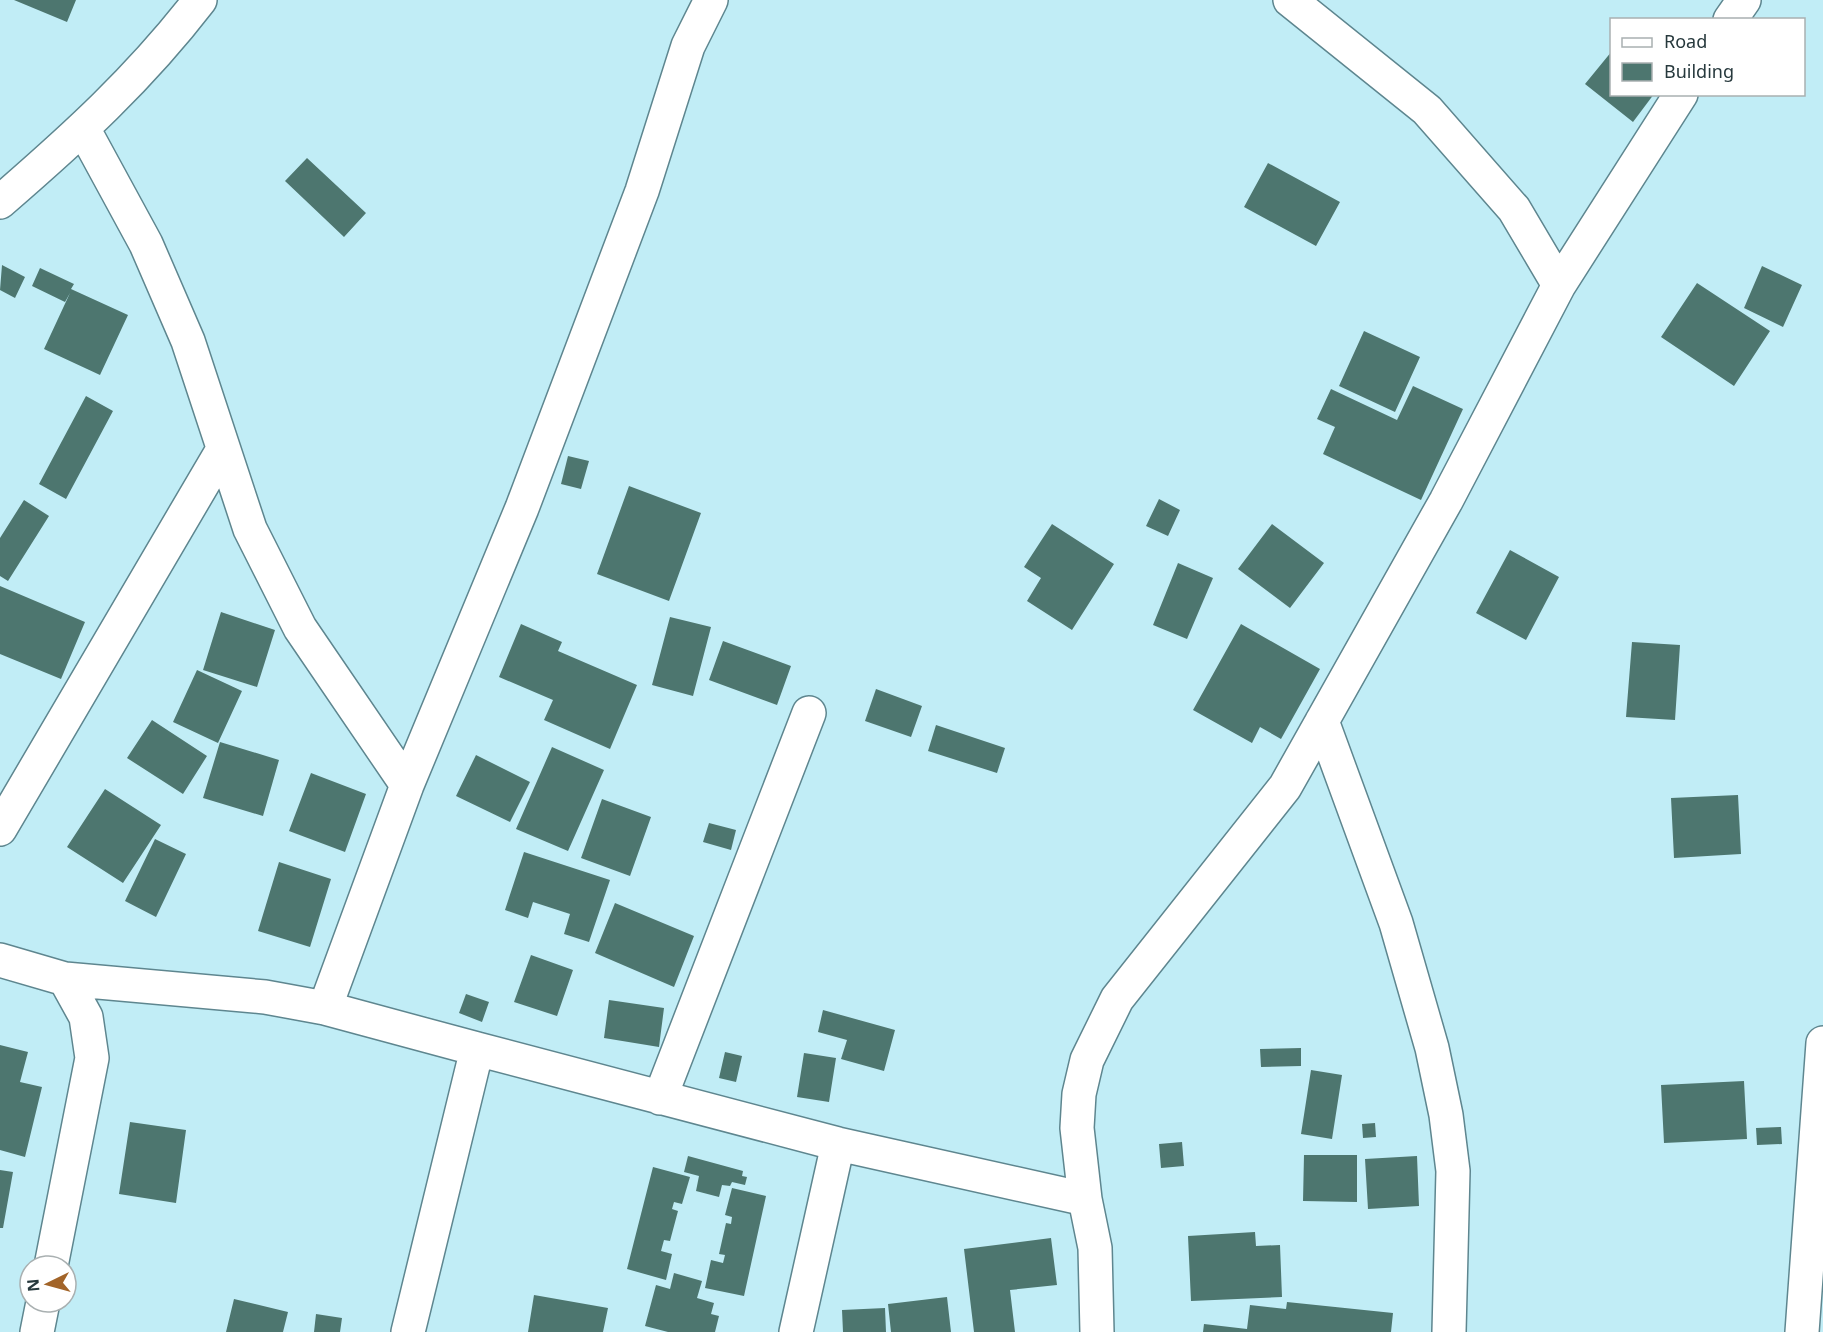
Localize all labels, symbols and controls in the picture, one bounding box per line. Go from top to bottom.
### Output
legend [1610,18,1805,96]
text: Road [1664,29,1707,53]
text: Building [1664,59,1734,83]
north arrow [18,1254,78,1314]
text: N [22,1278,45,1293]

